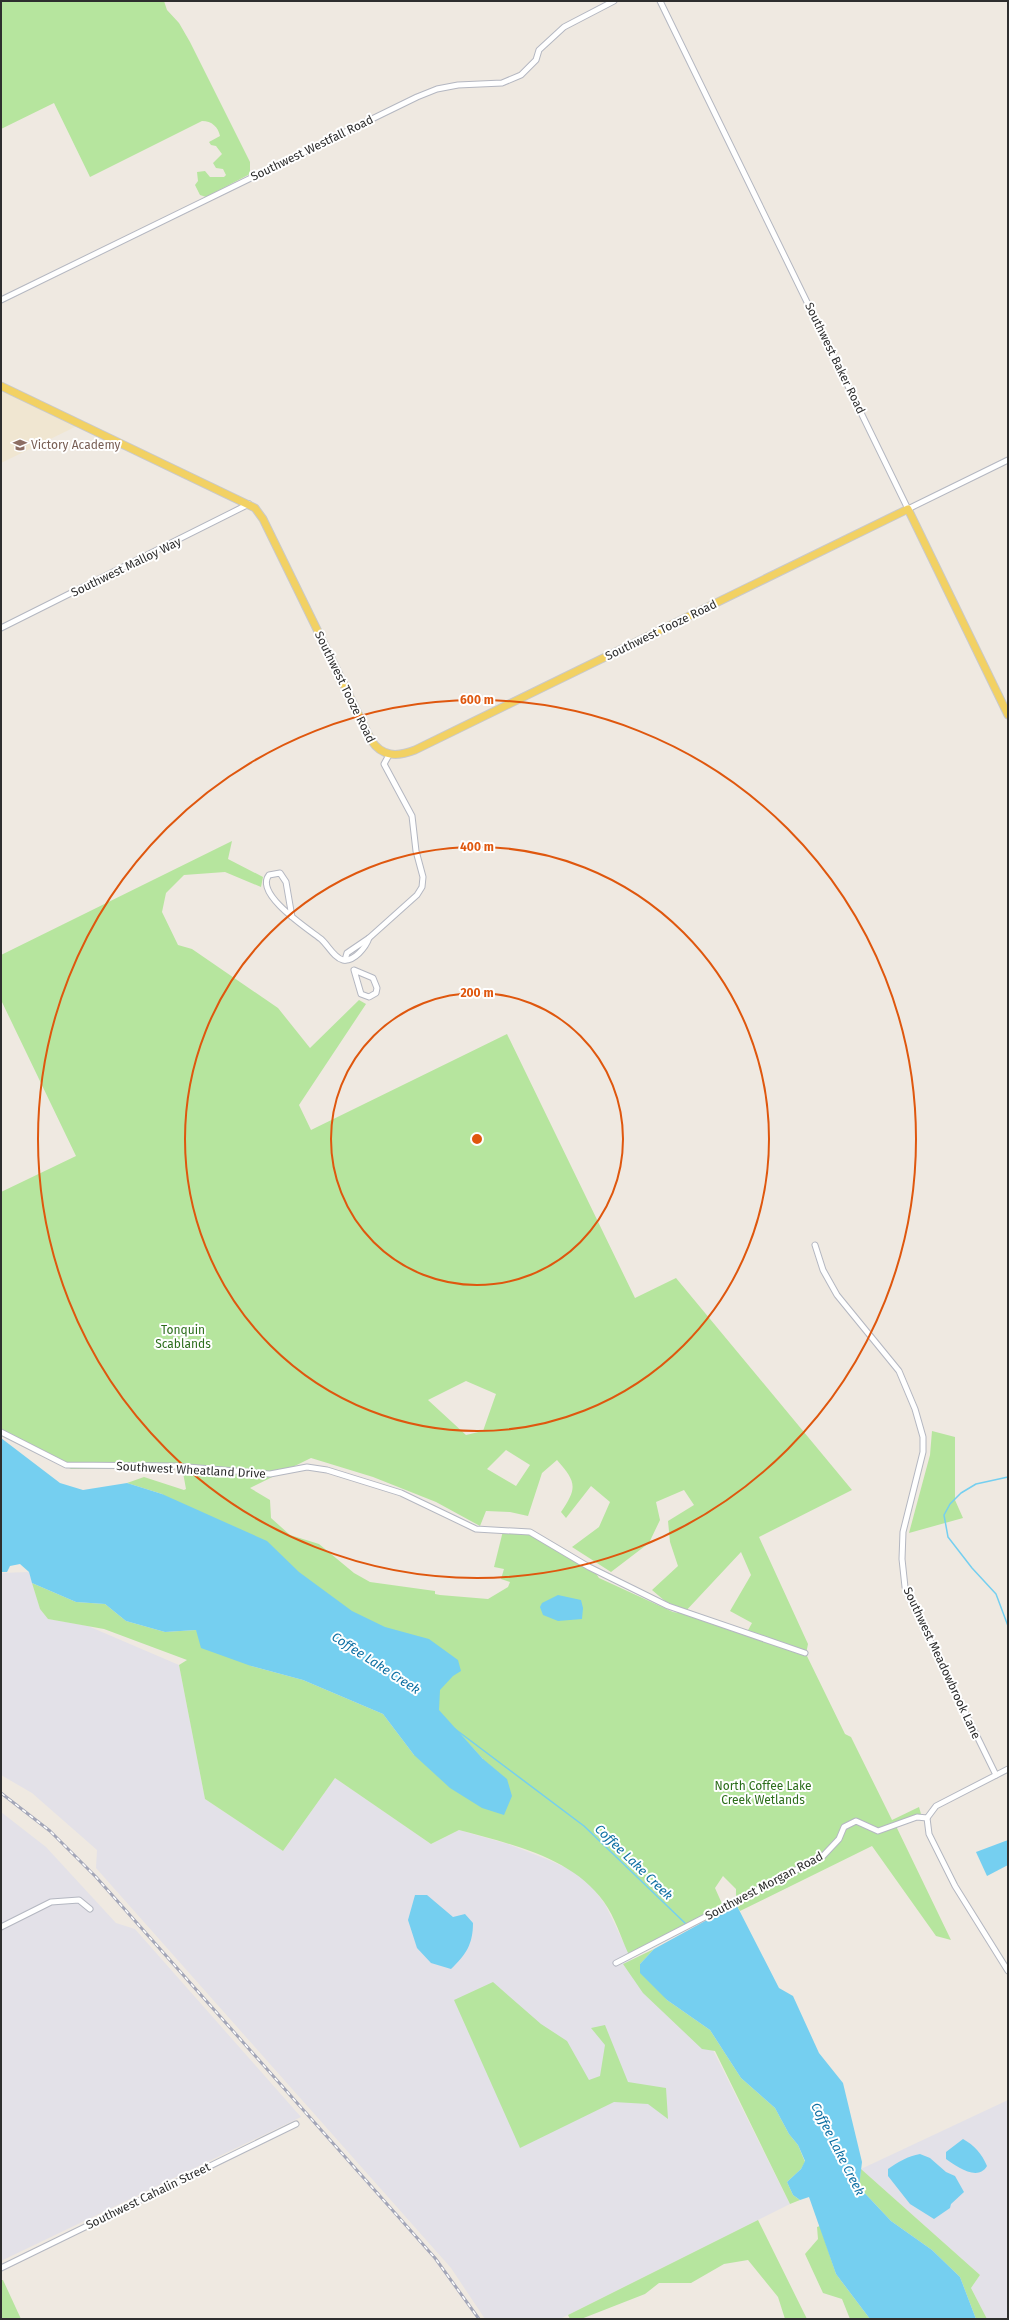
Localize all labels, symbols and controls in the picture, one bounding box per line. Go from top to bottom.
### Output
street label: Southwest Westfall Road [248,112,376,184]
street label: Southwest Baker Road [802,300,868,416]
school or university icon: Victory Academy [12,437,28,453]
place label: Victory Academy [31,438,121,452]
street label: Southwest Malloy Way [69,534,183,600]
street label: Southwest Tooze Road [603,597,719,663]
street label: Southwest Tooze Road [312,629,378,745]
text: 600 m [460,693,494,707]
text: 400 m [460,840,494,854]
text: 200 m [460,986,494,1000]
centre of rings [470,1132,484,1146]
park label: Tonquin Scablands [155,1323,211,1351]
street label: Southwest Wheatland Drive [116,1459,266,1481]
street label: Southwest Meadowbrook Lane [901,1585,983,1741]
water label: Coffee Lake Creek [329,1629,423,1697]
park label: North Coffee Lake Creek Wetlands [714,1779,812,1807]
water label: Coffee Lake Creek [592,1821,676,1903]
street label: Southwest Morgan Road [703,1849,825,1923]
water label: Coffee Lake Creek [808,2100,868,2198]
street label: Southwest Cahalin Street [84,2160,213,2232]

